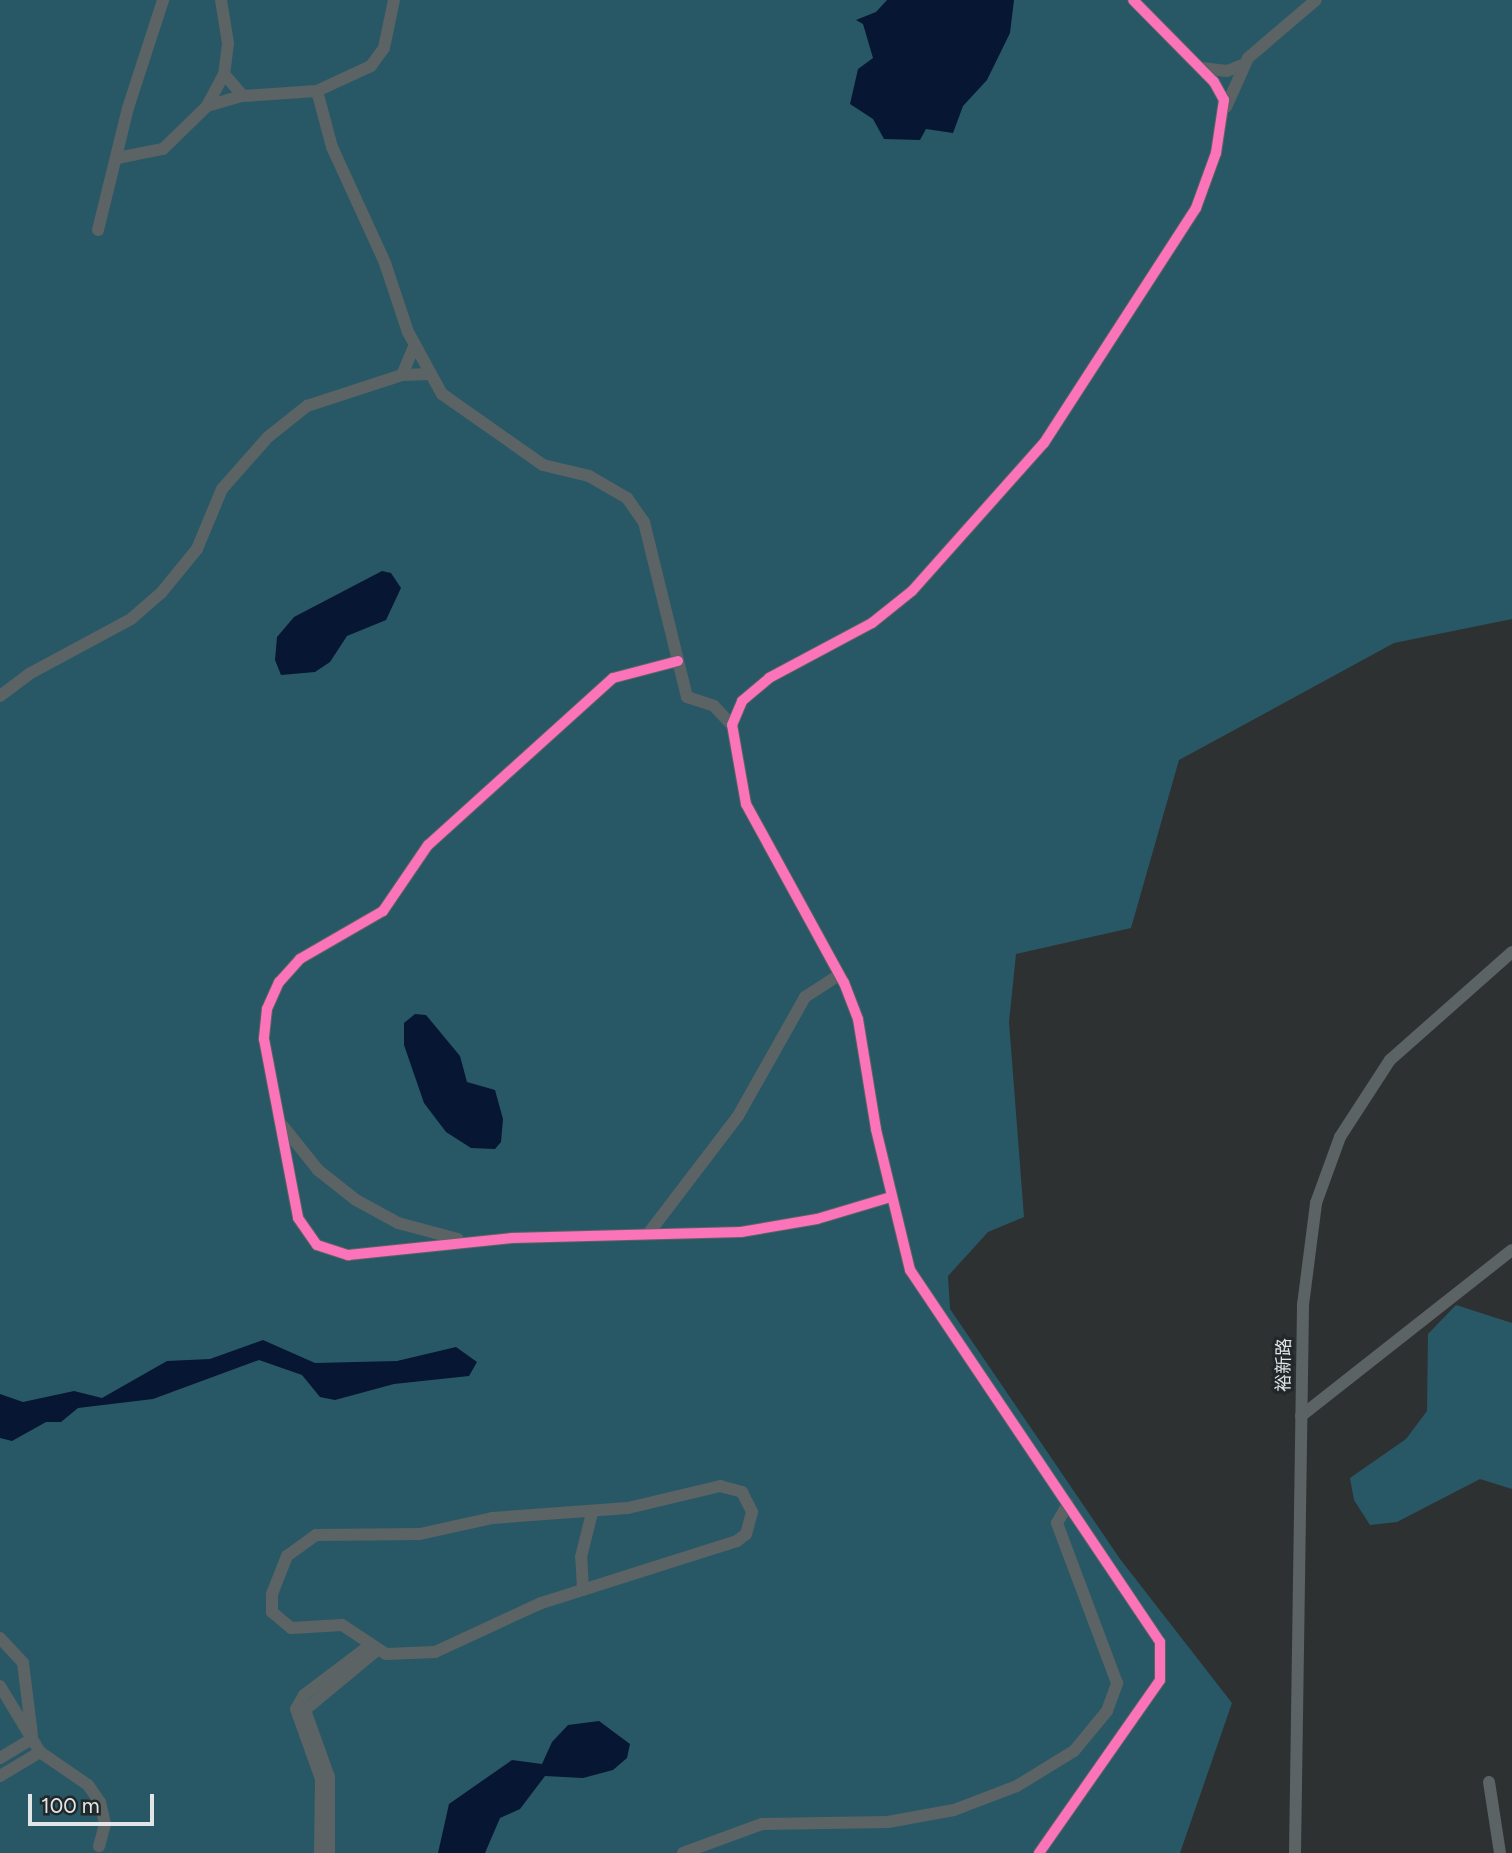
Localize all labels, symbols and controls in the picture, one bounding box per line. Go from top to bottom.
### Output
street label: 裕新路 [1273,1338,1295,1392]
scale bar [32,1780,158,1824]
text: 100 m [41,1793,100,1818]

